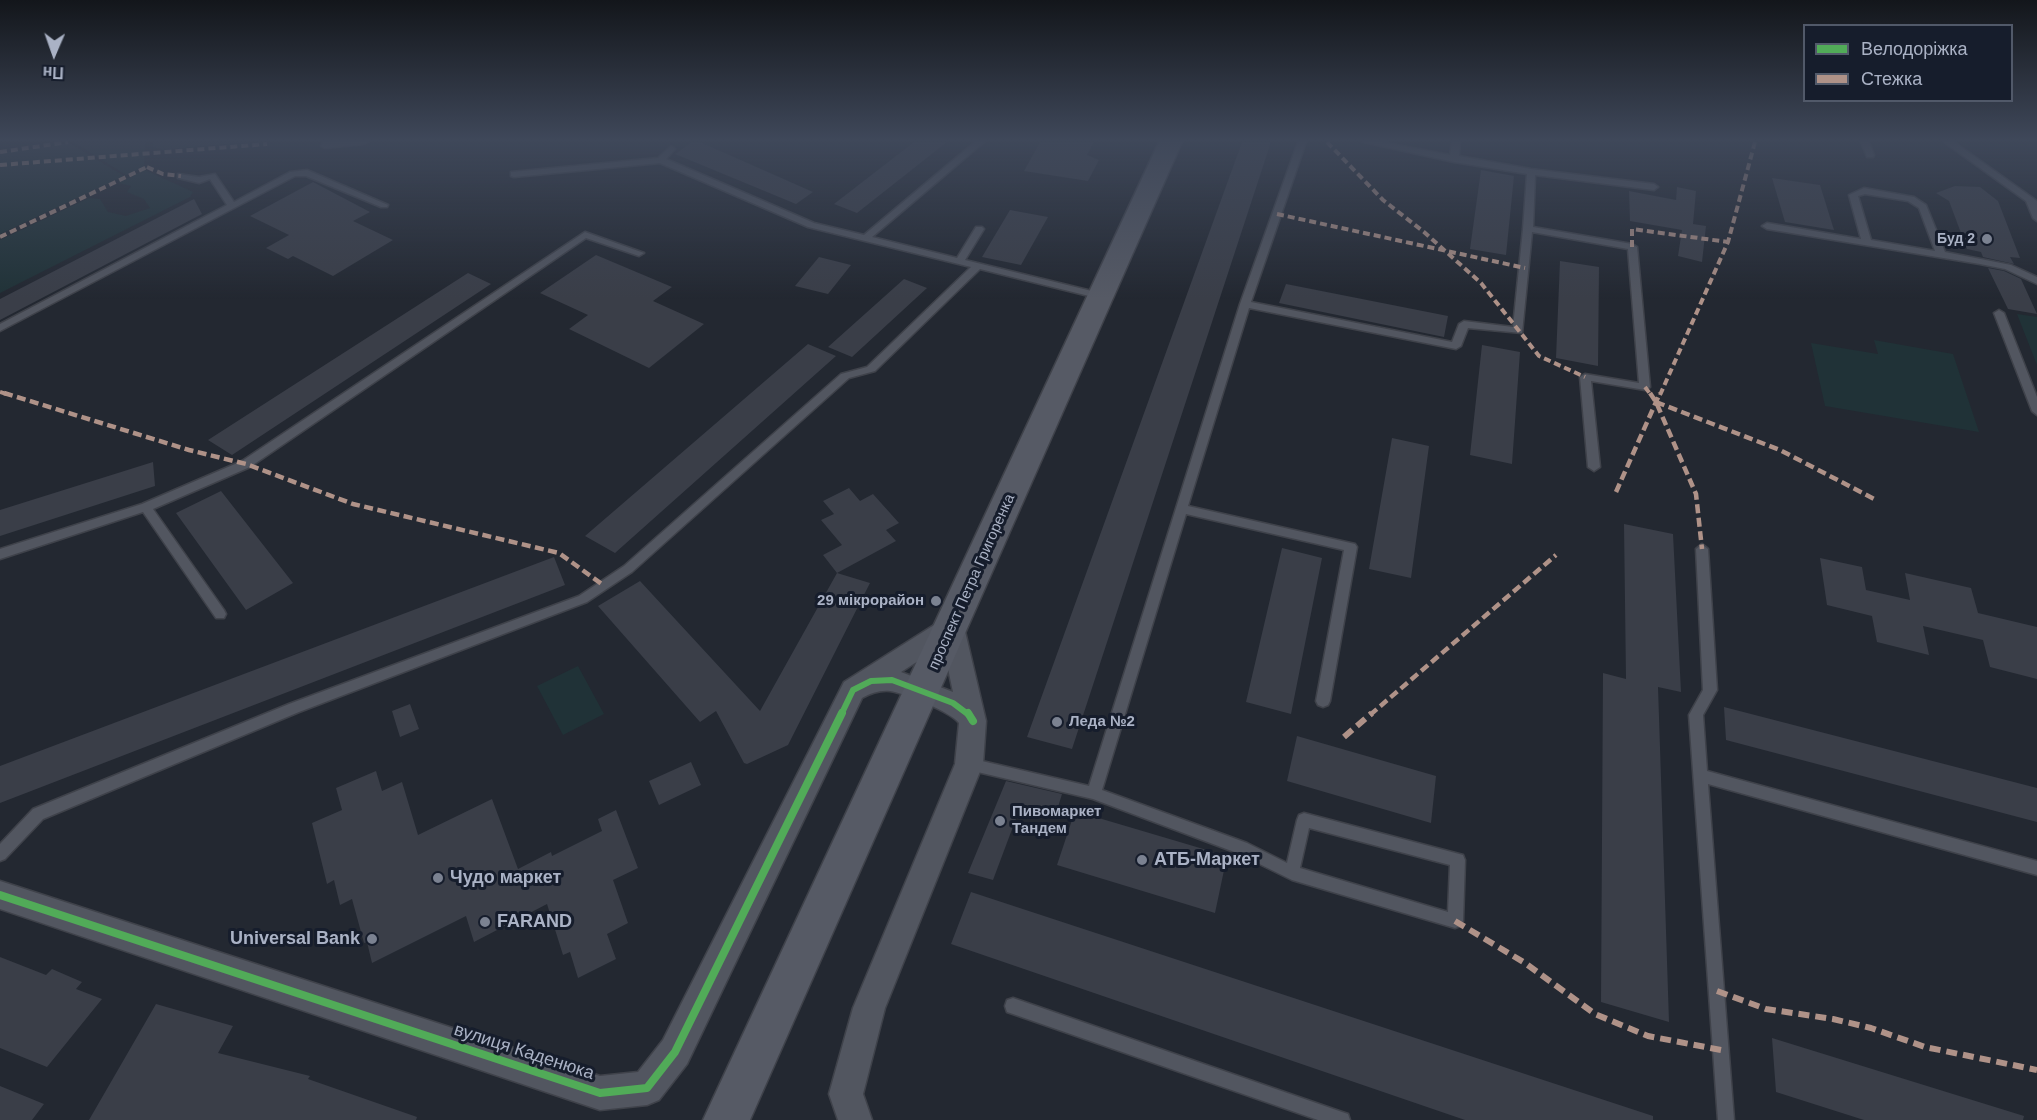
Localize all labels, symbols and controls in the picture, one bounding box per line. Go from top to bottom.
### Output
north arrow [24,24,84,84]
legend [1803,24,2013,102]
text: Велодоріжка [1861,39,1968,59]
text: Пн [42,64,64,81]
text: Стежка [1861,69,1922,89]
place label: Буд 2 [1937,231,1975,247]
marker: Буд 2 [1980,232,1994,246]
street label: проспект Петра Григоренка [925,491,1019,673]
place label: 29 мікрорайон [817,592,924,610]
marker: 29 мікрорайон [929,594,943,608]
place label: Леда №2 [1069,713,1135,731]
marker: Леда №2 [1050,715,1064,729]
place label: Пивомаркет Тандем [1012,803,1101,838]
marker: Пивомаркет Тандем [993,814,1007,828]
place label: АТБ-Маркет [1154,849,1260,871]
marker: АТБ-Маркет [1135,853,1149,867]
place label: Чудо маркет [450,867,561,889]
marker: Чудо маркет [431,871,445,885]
place label: FARAND [497,911,572,933]
marker: FARAND [478,915,492,929]
place label: Universal Bank [230,928,360,950]
marker: Universal Bank [365,932,379,946]
street label: вулиця Каденюка [451,1019,597,1085]

